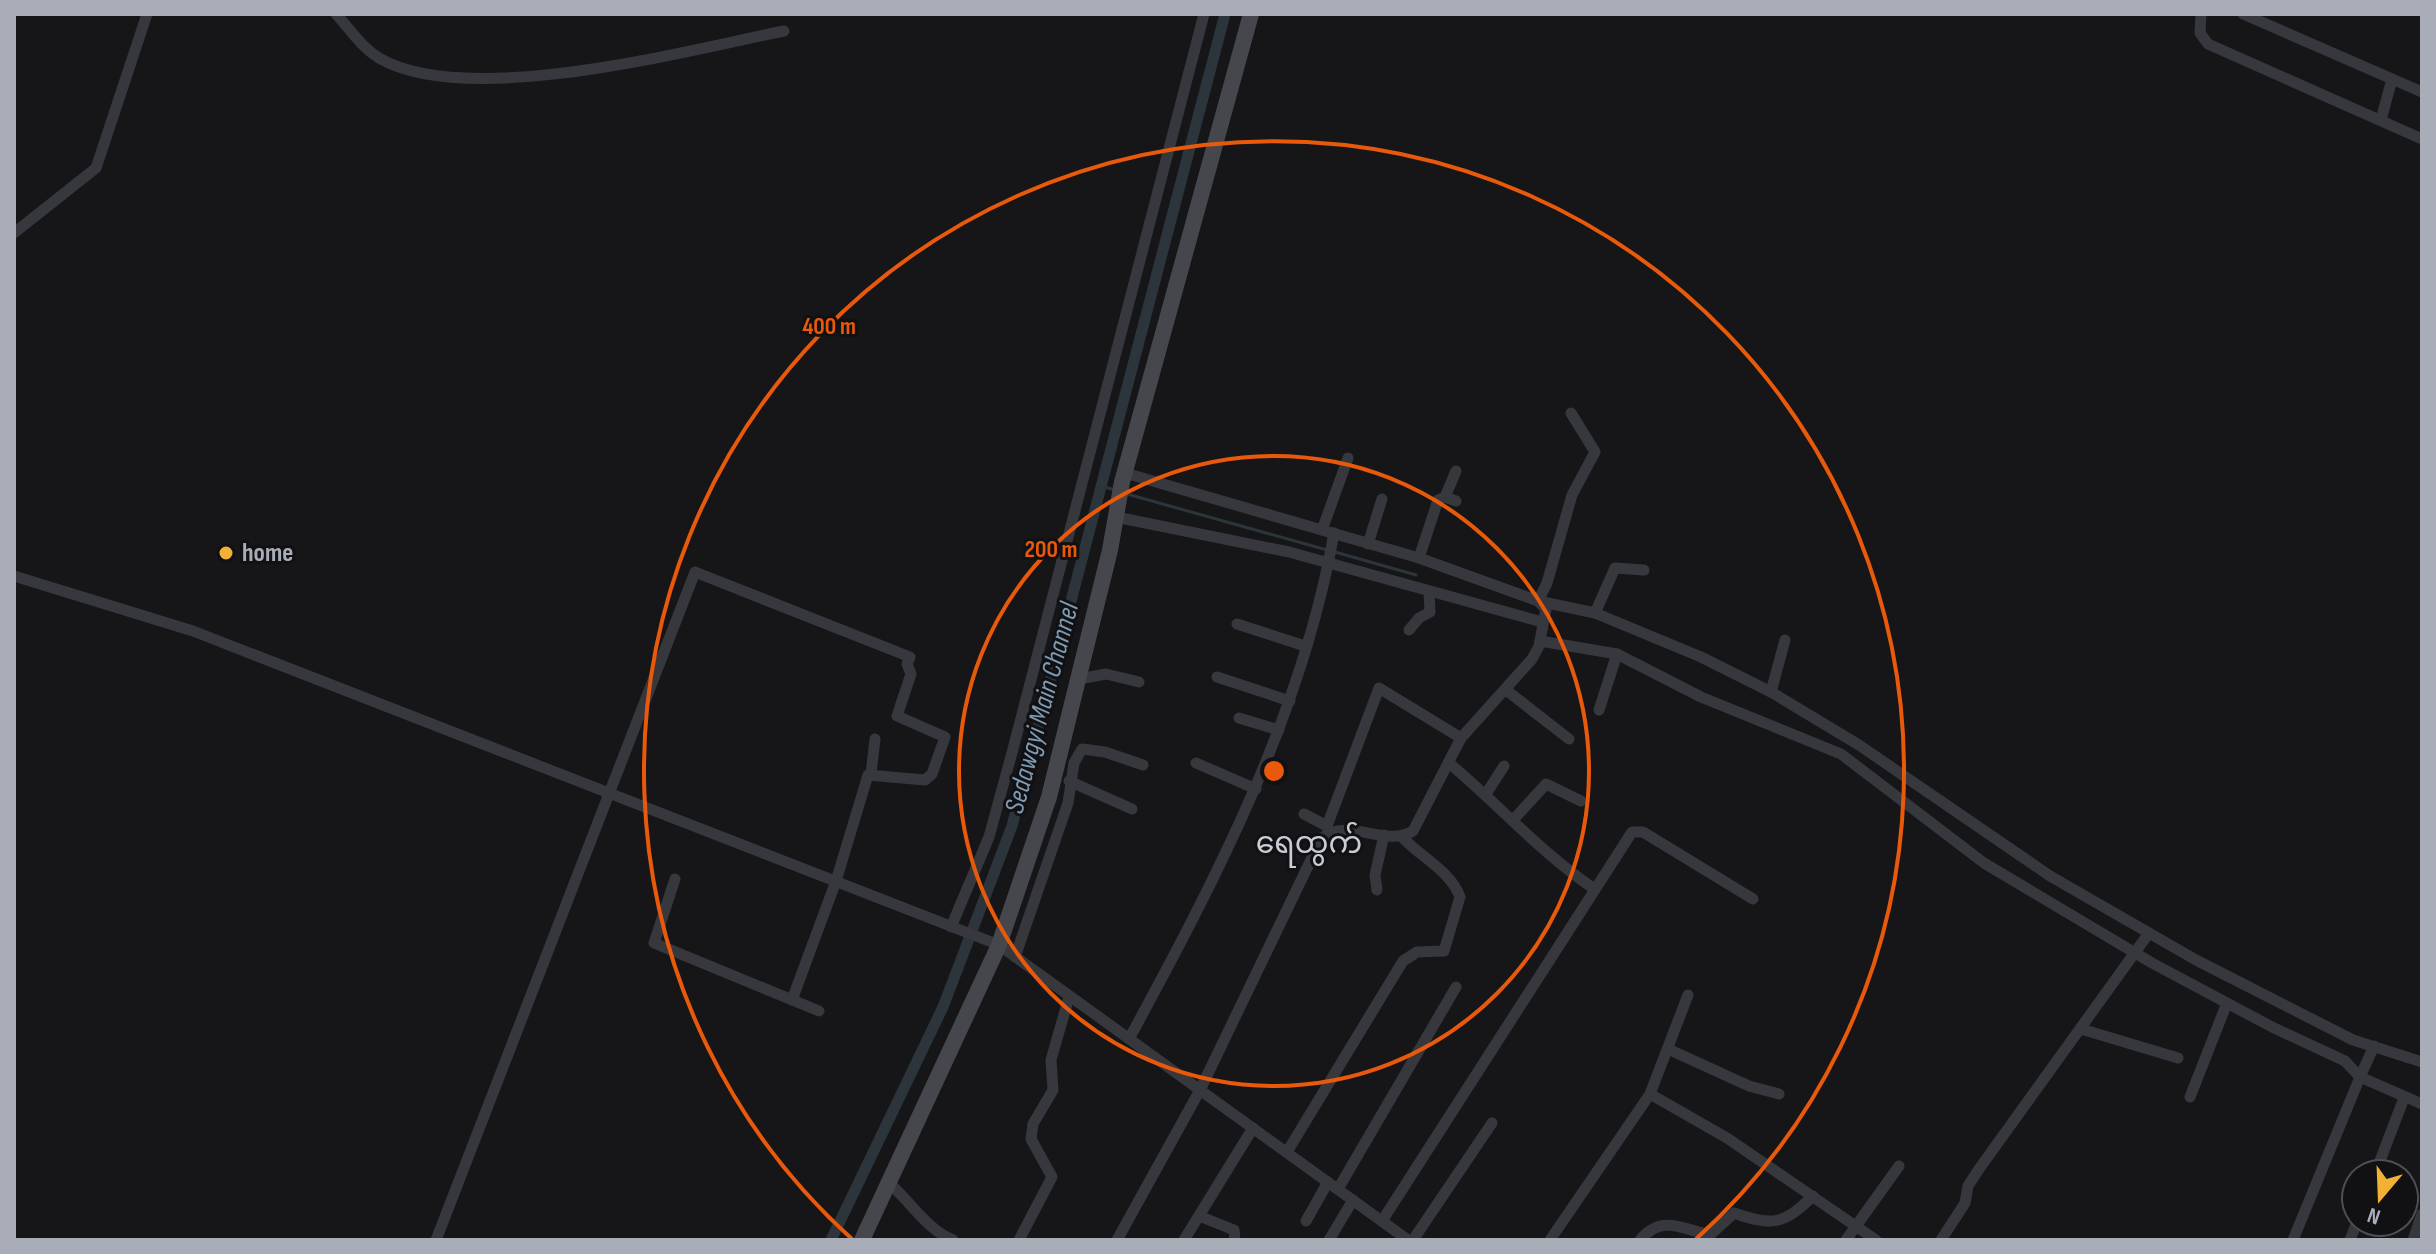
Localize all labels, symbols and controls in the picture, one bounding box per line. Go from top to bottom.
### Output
text: 400 m [802,312,856,341]
text: 200 m [1024,535,1078,564]
place label: home [242,538,293,569]
marker: home [217,544,235,562]
water label: Sedawgyi Main Channel [998,598,1086,817]
centre of rings [1260,757,1288,785]
district label: ရေထွက် [1256,821,1362,868]
north arrow [2340,1158,2420,1238]
text: N [2364,1201,2384,1230]

